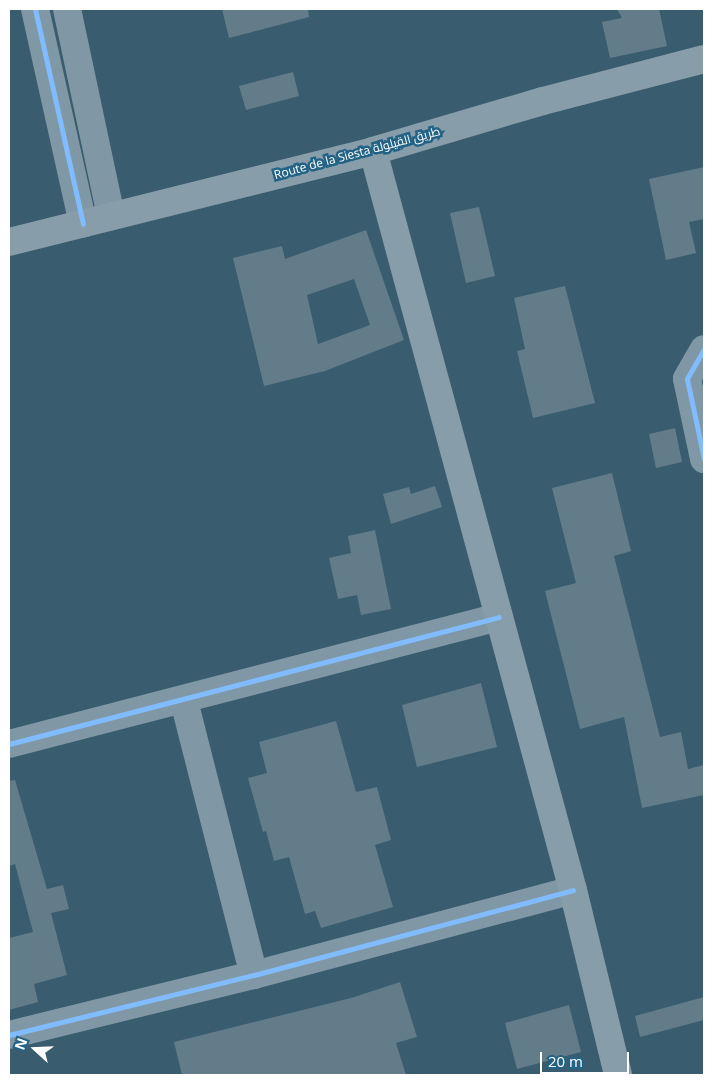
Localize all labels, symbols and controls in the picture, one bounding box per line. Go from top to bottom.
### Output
street label: Route de la Siesta طريق القيلولة [272,124,442,182]
north arrow [10,1024,60,1074]
text: N [10,1035,31,1052]
scale bar [543,1042,632,1074]
text: 20 m [548,1051,583,1071]

